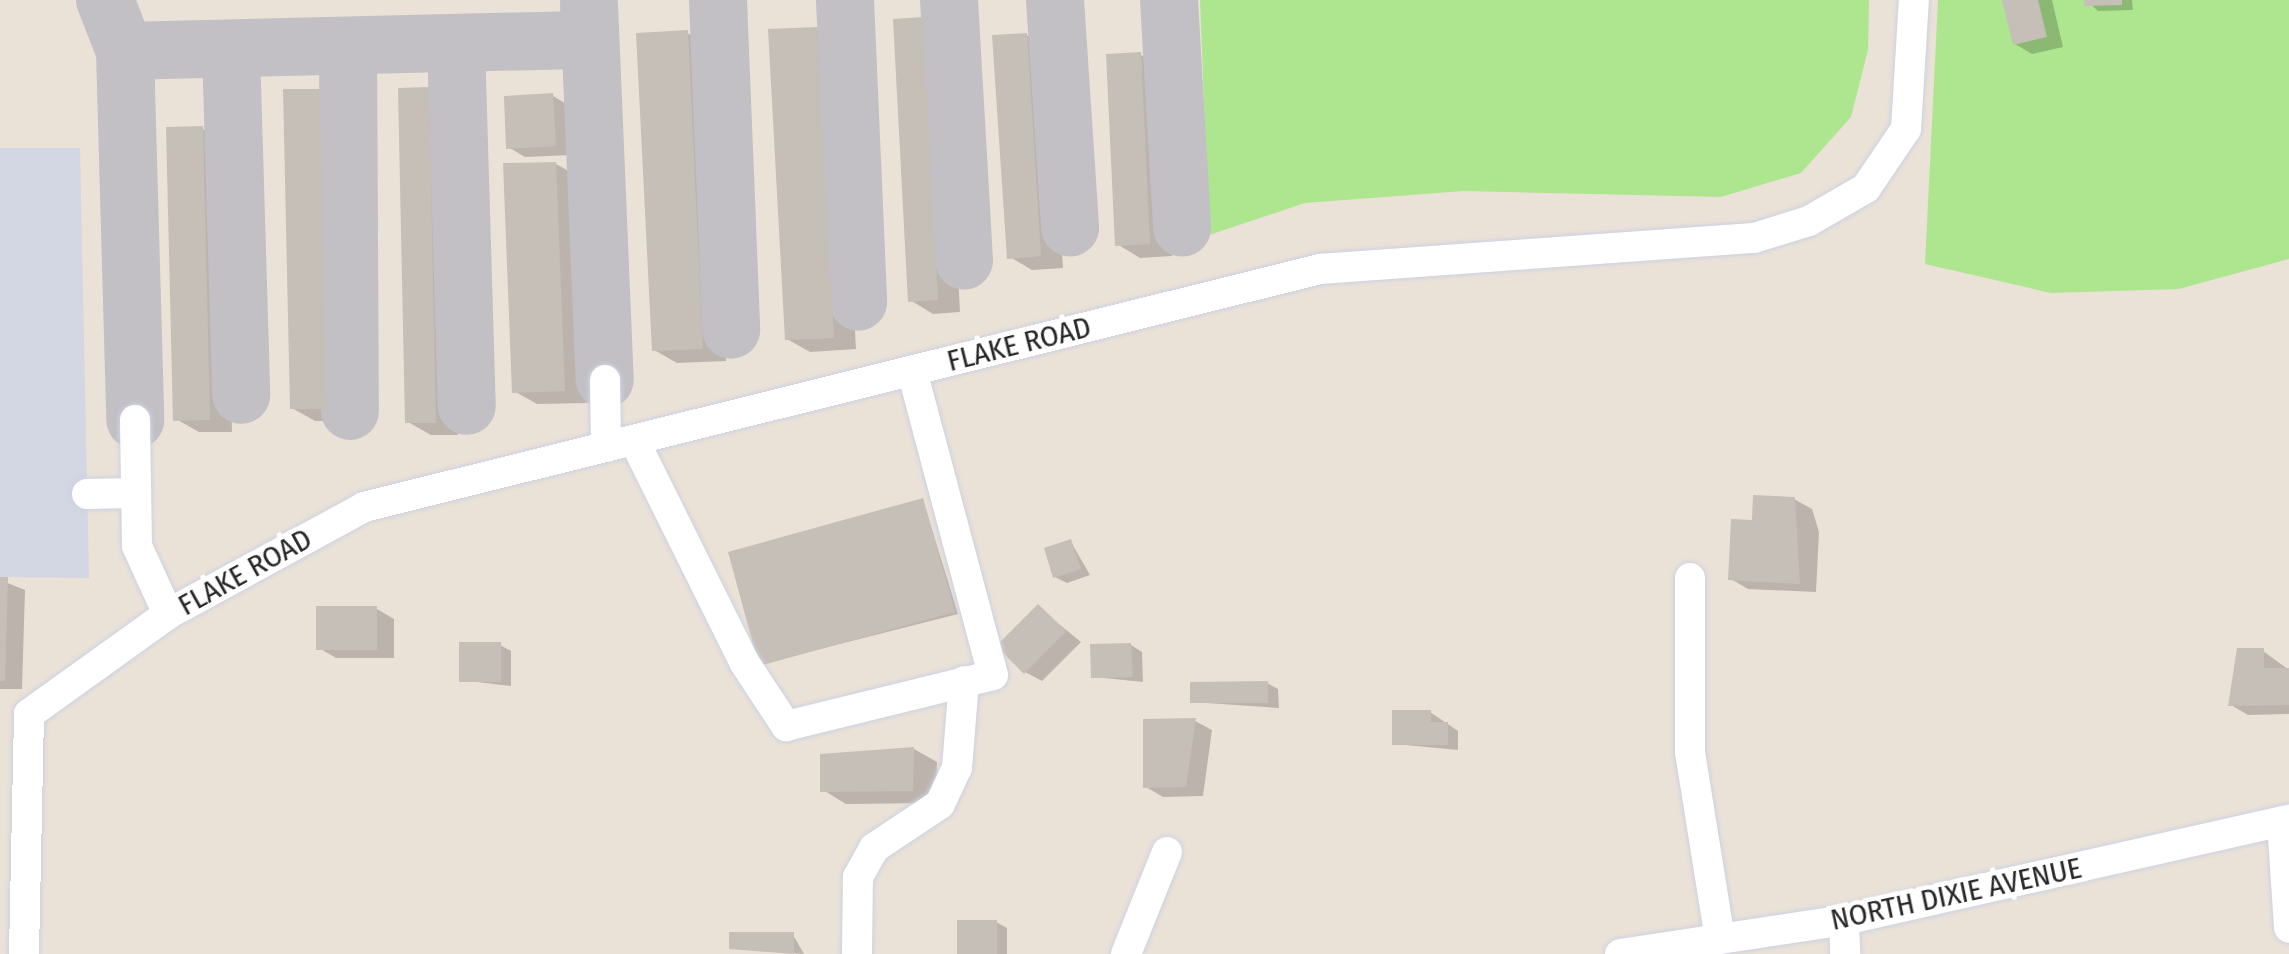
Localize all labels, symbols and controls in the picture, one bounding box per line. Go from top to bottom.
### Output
street label: FLAKE ROAD [943,309,1095,379]
street label: FLAKE ROAD [172,521,318,623]
street label: NORTH DIXIE AVENUE [1827,850,2085,938]

